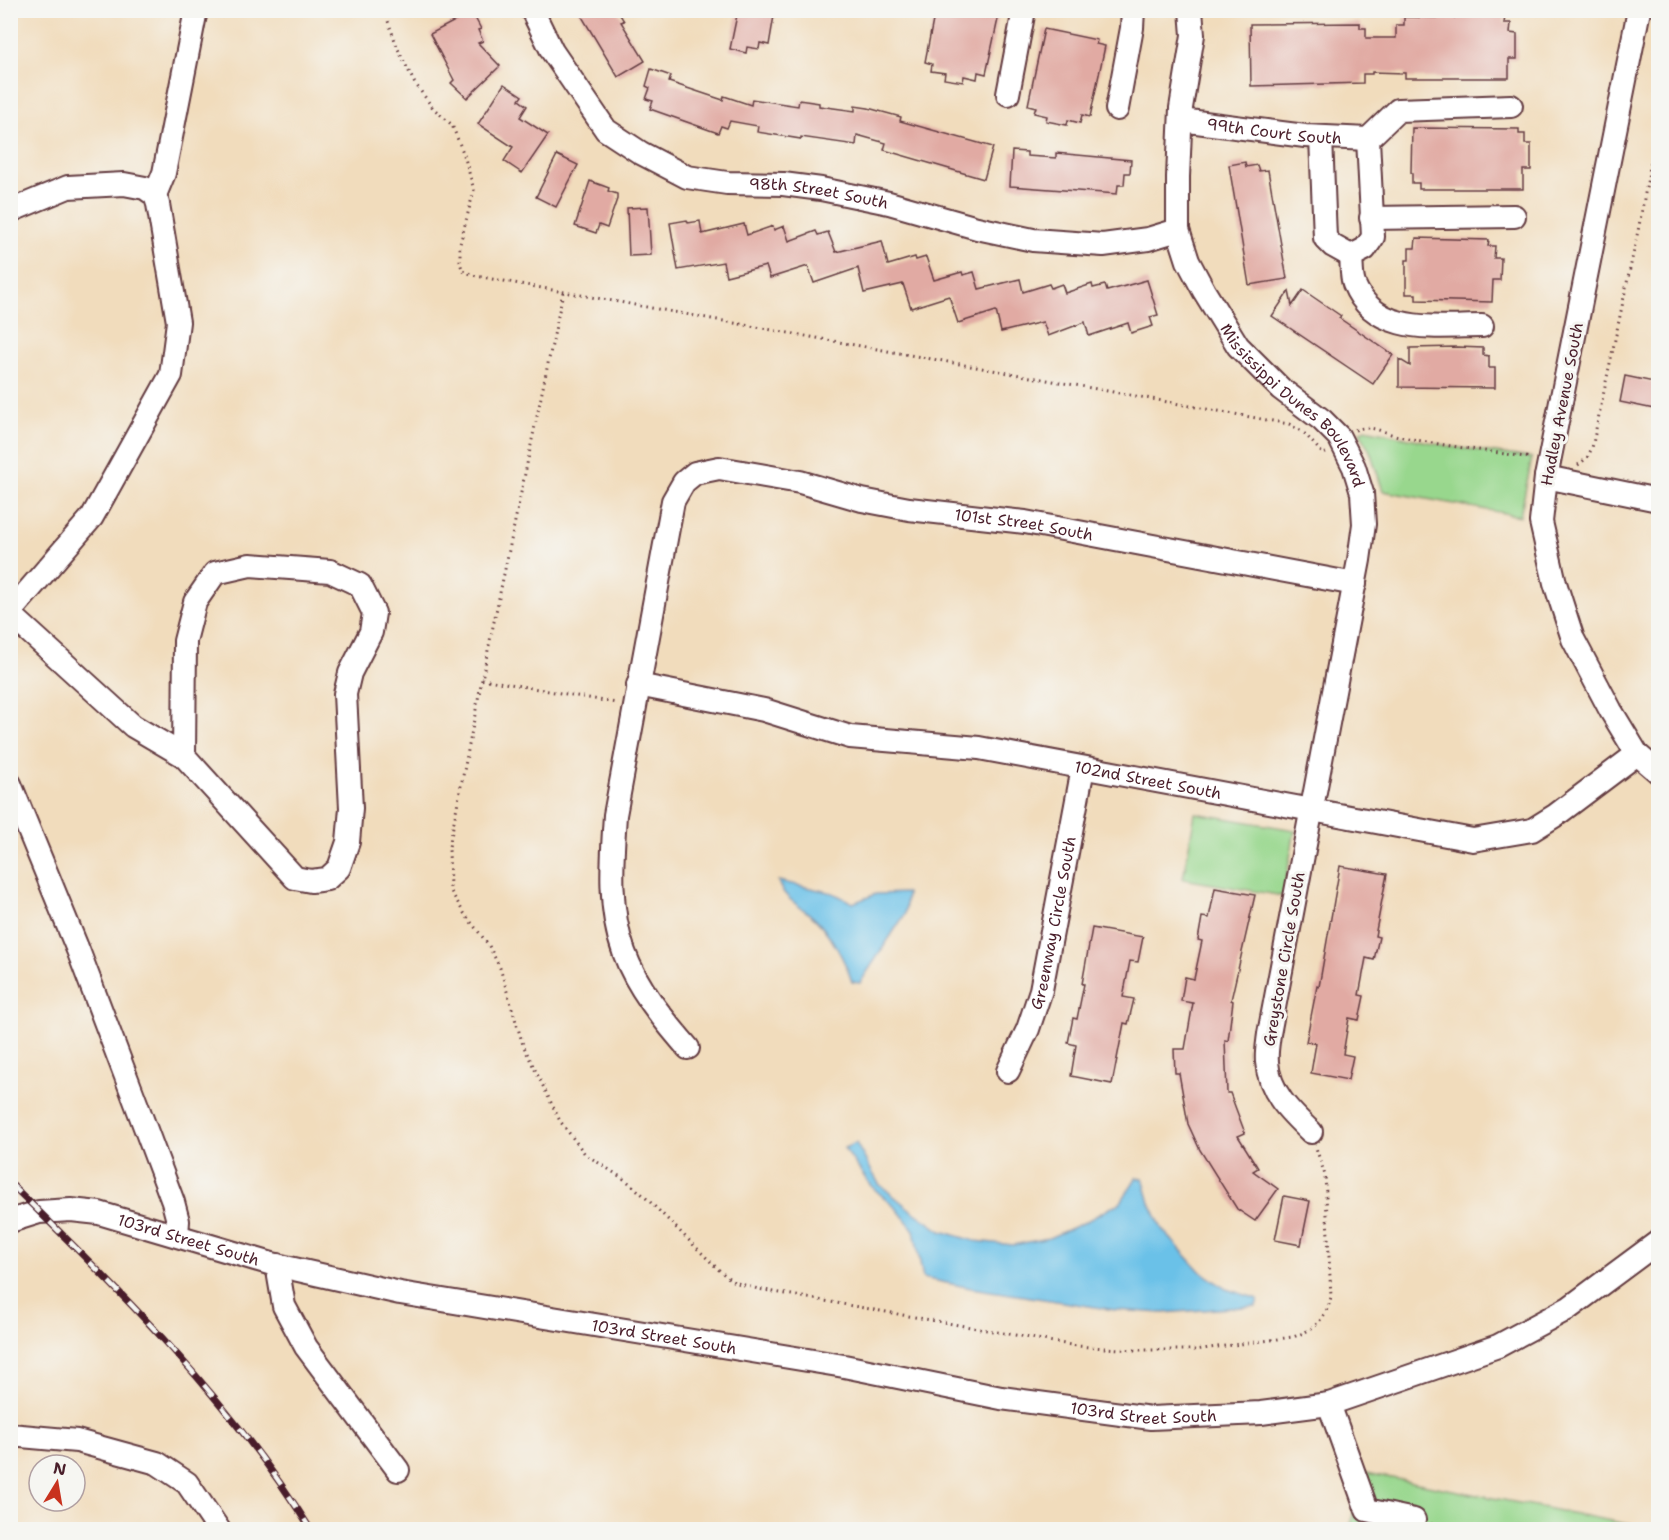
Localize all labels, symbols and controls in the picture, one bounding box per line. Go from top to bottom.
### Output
street label: 99th Court South [1205,113,1342,148]
street label: 98th Street South [749,173,890,213]
street label: Mississippi Dunes Boulevard [1216,319,1370,490]
street label: Hadley Avenue South [1536,321,1588,487]
street label: 101st Street South [954,504,1095,545]
street label: 102nd Street South [1073,755,1223,803]
street label: Greenway Circle South [1025,834,1080,1012]
street label: Greystone Circle South [1258,870,1310,1048]
street label: 103rd Street South [115,1209,262,1270]
street label: 103rd Street South [590,1314,738,1359]
street label: 103rd Street South [1069,1397,1217,1428]
north arrow [27,1453,87,1513]
text: N [52,1457,68,1480]

